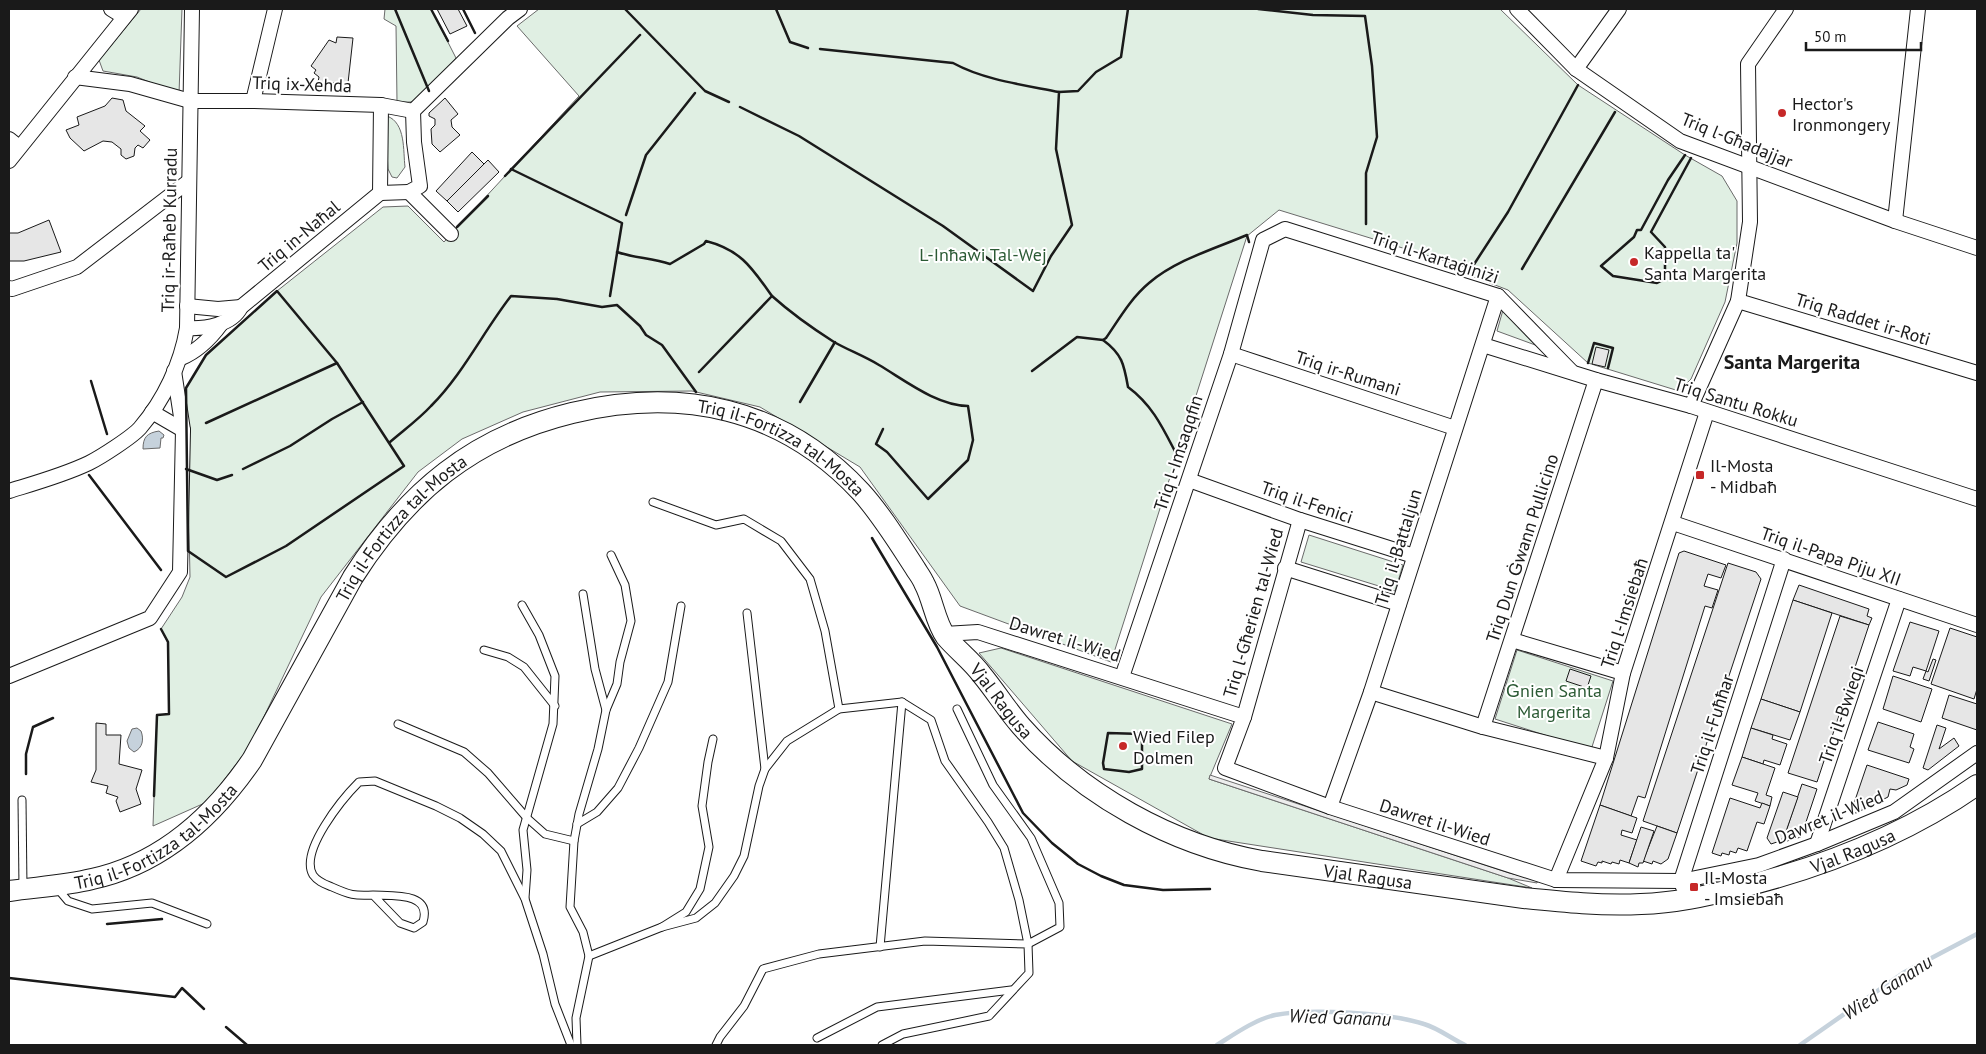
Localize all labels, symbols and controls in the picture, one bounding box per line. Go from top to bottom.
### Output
scale bar [1806,20,1921,52]
text: 50 m [1814,27,1847,46]
street label: Triq ix-Xehda [252,71,352,97]
place label: Hector's Ironmongery [1792,92,1891,136]
street label: Triq l-Għadajjar [1678,107,1796,173]
marker: Hector's Ironmongery [1776,107,1788,119]
street label: Triq ir-Raħeb Kurradu [156,147,182,313]
street label: Triq in-Naħal [253,195,345,277]
street label: Triq il-Kartaġiniżi [1368,225,1502,289]
place label: Kappella ta' Santa Margerita [1644,241,1766,285]
park label: L-Inħawi Tal-Wej [919,243,1047,266]
marker: Kappella ta' Santa Margerita [1628,256,1640,268]
street label: Triq Raddet ir-Roti [1793,287,1933,351]
street label: Triq ir-Rumani [1292,345,1404,401]
district label: Santa Margerita [1724,349,1860,375]
street label: Triq Santu Rokku [1671,372,1801,432]
street label: Triq l-Imsaqqfin [1148,392,1208,514]
street label: Triq il-Fortizza tal-Mosta [696,394,870,501]
street label: Triq il-Fortizza tal-Mosta [330,449,471,605]
street label: Triq Dun Ġwann Pullicino [1481,451,1563,645]
place label: Il-Mosta - Midbaħ [1710,454,1777,498]
marker: Il-Mosta - Midbaħ [1694,469,1706,481]
street label: Triq il-Fenici [1258,475,1356,529]
street label: Triq il-Battaljun [1369,486,1427,608]
street label: Triq il-Papa Piju XII [1758,521,1904,591]
street label: Triq l-Għerien tal-Wied [1218,526,1288,700]
street label: Triq l-Imsiebaħ [1595,555,1653,671]
street label: Dawret il-Wied [1007,611,1123,667]
street label: Vjal Ragusa [965,657,1038,743]
street label: Triq il-Bwieqi [1814,663,1868,767]
street label: Triq il-Fuħħar [1685,671,1739,777]
park label: Ġnien Santa Margerita [1506,679,1602,723]
place label: Wied Filep Dolmen [1133,725,1215,769]
marker: Wied Filep Dolmen [1117,740,1129,752]
street label: Triq il-Fortizza tal-Mosta [72,779,242,894]
street label: Dawret il-Wied [1771,785,1887,849]
street label: Dawret il-Wied [1377,793,1493,851]
street label: Vjal Ragusa [1806,823,1899,878]
street label: Vjal Ragusa [1321,858,1414,894]
place label: Il-Mosta - Imsiebaħ [1704,866,1784,910]
marker: Il-Mosta - Imsiebaħ [1688,881,1700,893]
water label: Wied Gananu [1837,949,1937,1025]
water label: Wied Gananu [1288,1003,1392,1031]

